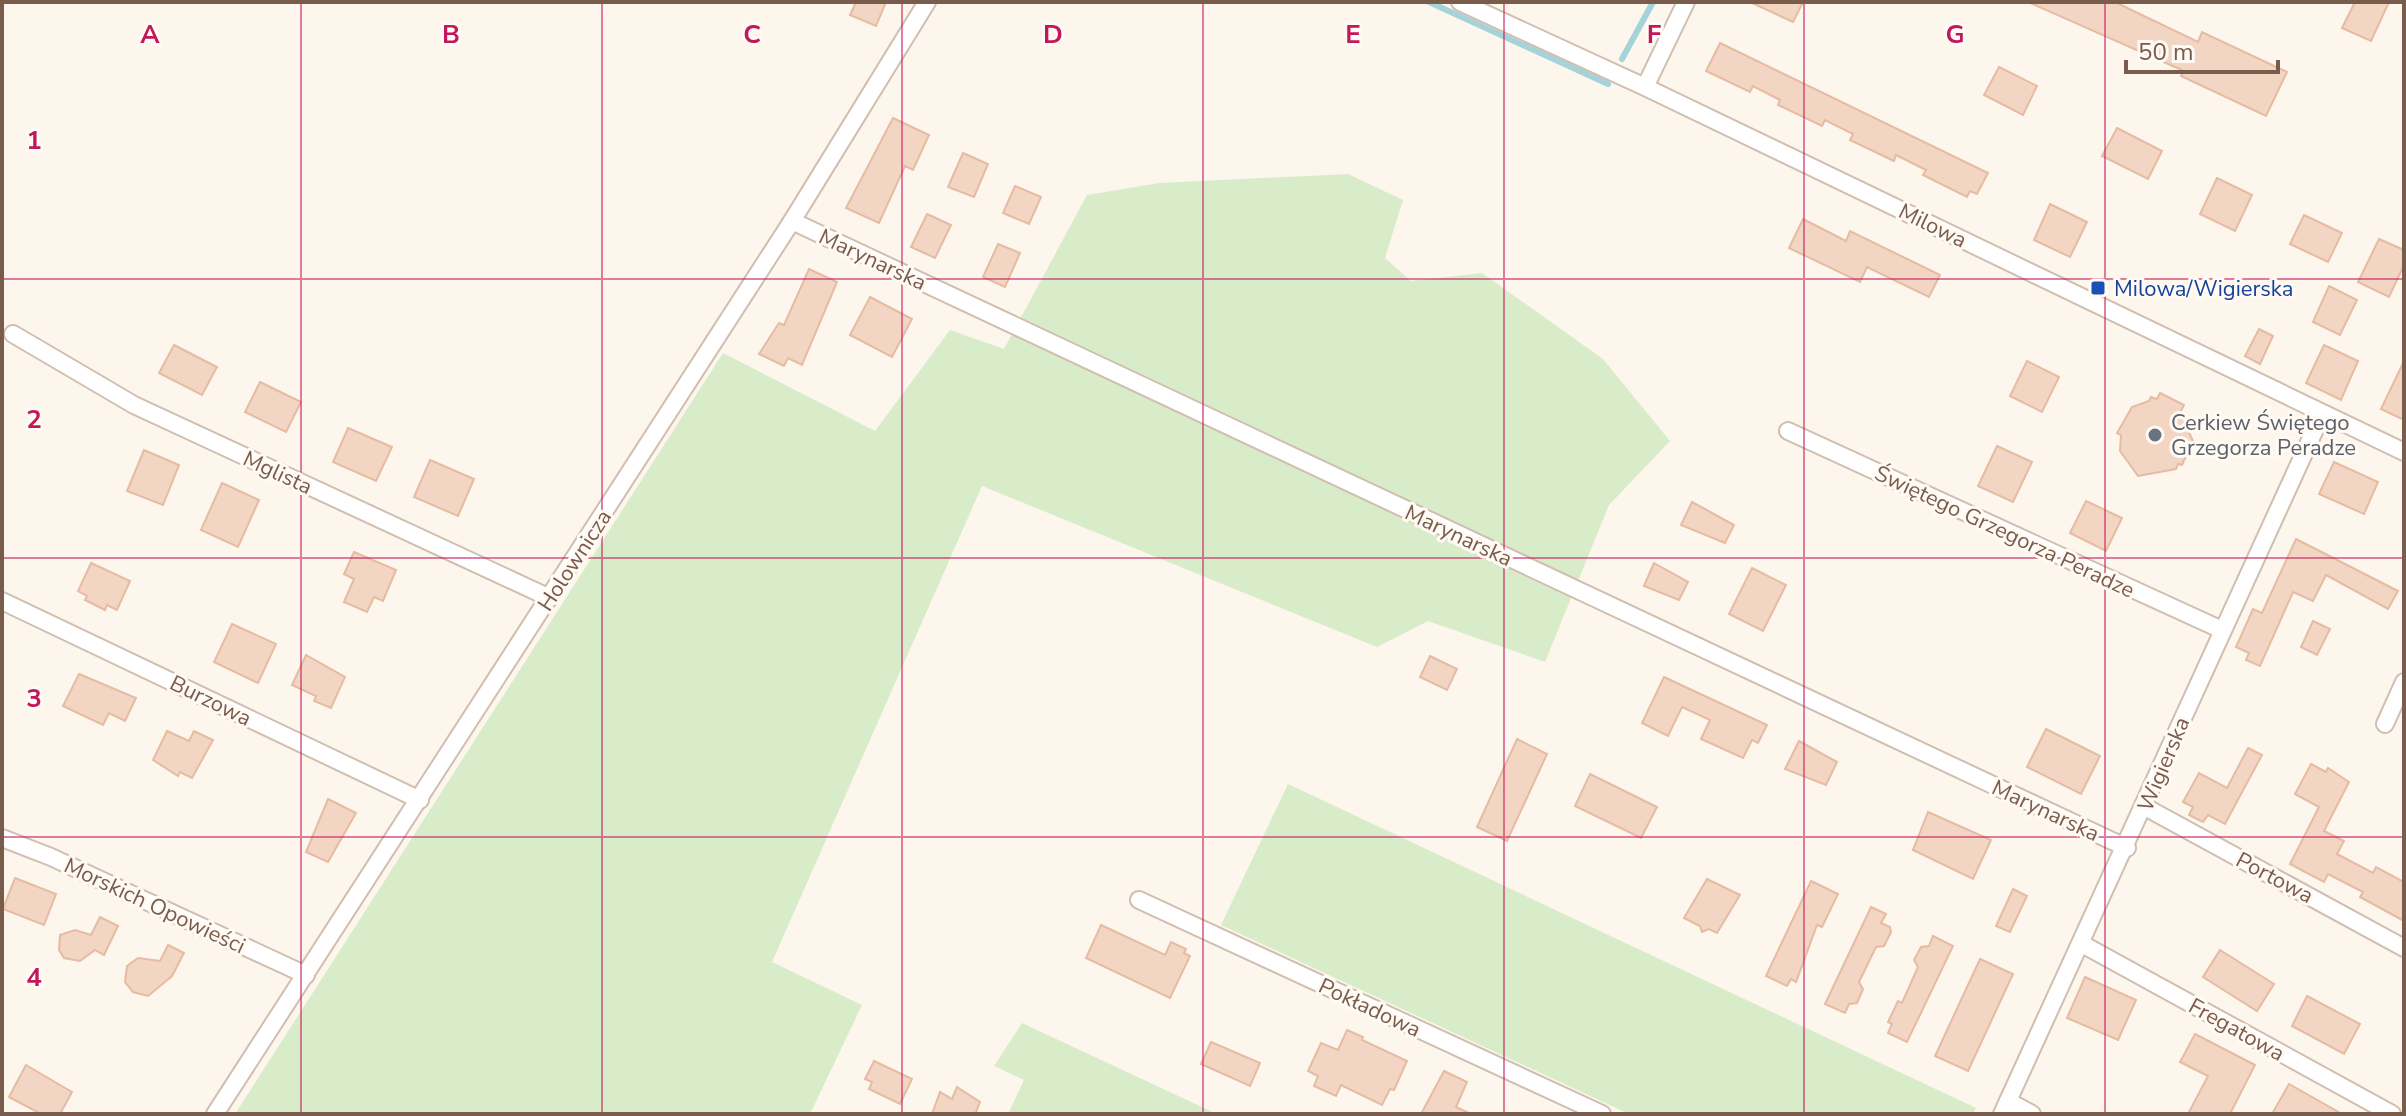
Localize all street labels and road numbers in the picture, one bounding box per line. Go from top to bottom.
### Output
street label: Milowa [1893,197,1972,255]
street label: Marynarska [814,222,931,298]
street label: Mglista [238,444,317,502]
street label: Świętego Grzegorza Peradze [1870,458,2140,605]
street label: Marynarska [1400,498,1517,574]
street label: Holownicza [531,504,619,617]
street label: Burzowa [165,668,256,733]
street label: Wigierska [2131,713,2197,816]
street label: Marynarska [1987,773,2104,849]
street label: Portowa [2231,845,2319,911]
street label: Morskich Opowieści [59,851,250,961]
street label: Pokładowa [1314,971,1426,1045]
street label: Fregatowa [2183,991,2290,1069]

